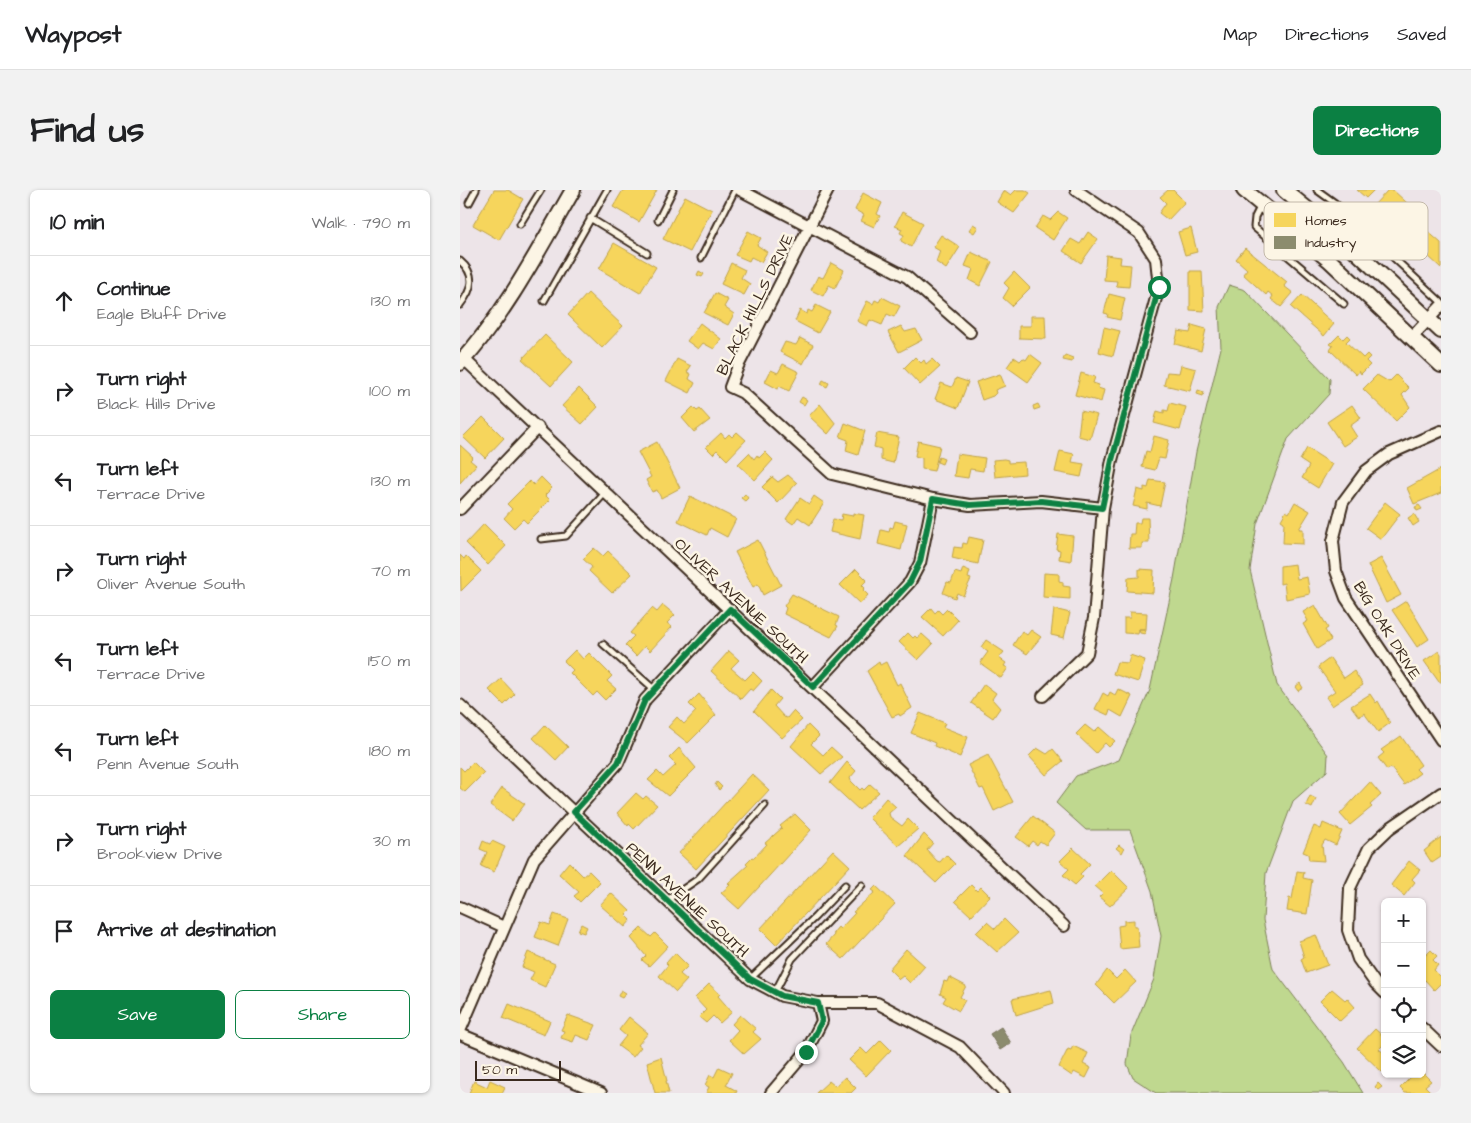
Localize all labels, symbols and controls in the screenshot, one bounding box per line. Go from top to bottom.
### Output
text: Waypost [25,18,122,52]
text: Map [1223,22,1257,47]
text: Directions [1285,22,1369,47]
text: Saved [1397,22,1446,47]
text: Find us [30,106,144,155]
button: Directions [1313,106,1441,155]
legend [1264,202,1428,260]
text: 10 min [50,208,104,237]
text: Homes [1305,211,1347,231]
text: Walk · 790 m [312,212,410,234]
street label: BLACK HILLS DRIVE [711,230,799,379]
text: Industry [1305,233,1357,253]
text: Continue [97,276,171,303]
route start [1148,276,1171,299]
icon: ahead [50,287,78,315]
text: 130 m [371,290,410,312]
text: Eagle Bluff Drive [97,303,226,325]
text: Turn right [97,366,186,393]
icon: right [50,377,78,405]
text: 100 m [369,380,410,402]
text: Black Hills Drive [97,393,216,415]
text: Turn left [97,456,178,483]
icon: left [50,467,78,495]
text: 130 m [371,470,410,492]
text: Terrace Drive [97,483,205,505]
street label: OLIVER AVENUE SOUTH [670,533,813,669]
text: Turn right [97,546,186,573]
icon: right [50,557,78,585]
text: 70 m [371,560,410,582]
text: Oliver Avenue South [97,573,245,595]
street label: BIG OAK DRIVE [1348,577,1426,684]
text: Turn left [97,636,178,663]
icon: left [50,647,78,675]
text: 150 m [368,650,410,672]
text: Terrace Drive [97,663,205,685]
text: Turn left [97,726,178,753]
icon: left [50,737,78,765]
text: 180 m [369,740,410,762]
text: Penn Avenue South [97,753,238,775]
text: Turn right [97,816,186,843]
icon: right [50,827,78,855]
text: 30 m [373,830,410,852]
street label: PENN AVENUE SOUTH [621,837,754,963]
text: Brookview Drive [97,843,222,865]
map controls [1381,898,1426,1078]
button: + [1381,898,1426,943]
icon: arrive [50,917,78,945]
text: Arrive at destination [97,917,276,944]
button: − [1381,943,1426,988]
button: locate [1381,988,1426,1033]
button: Save [50,990,225,1039]
button: Share [235,990,410,1039]
button: layers [1381,1033,1426,1078]
route end [795,1041,818,1064]
scale bar [475,1058,561,1081]
text: 50 m [482,1060,517,1080]

